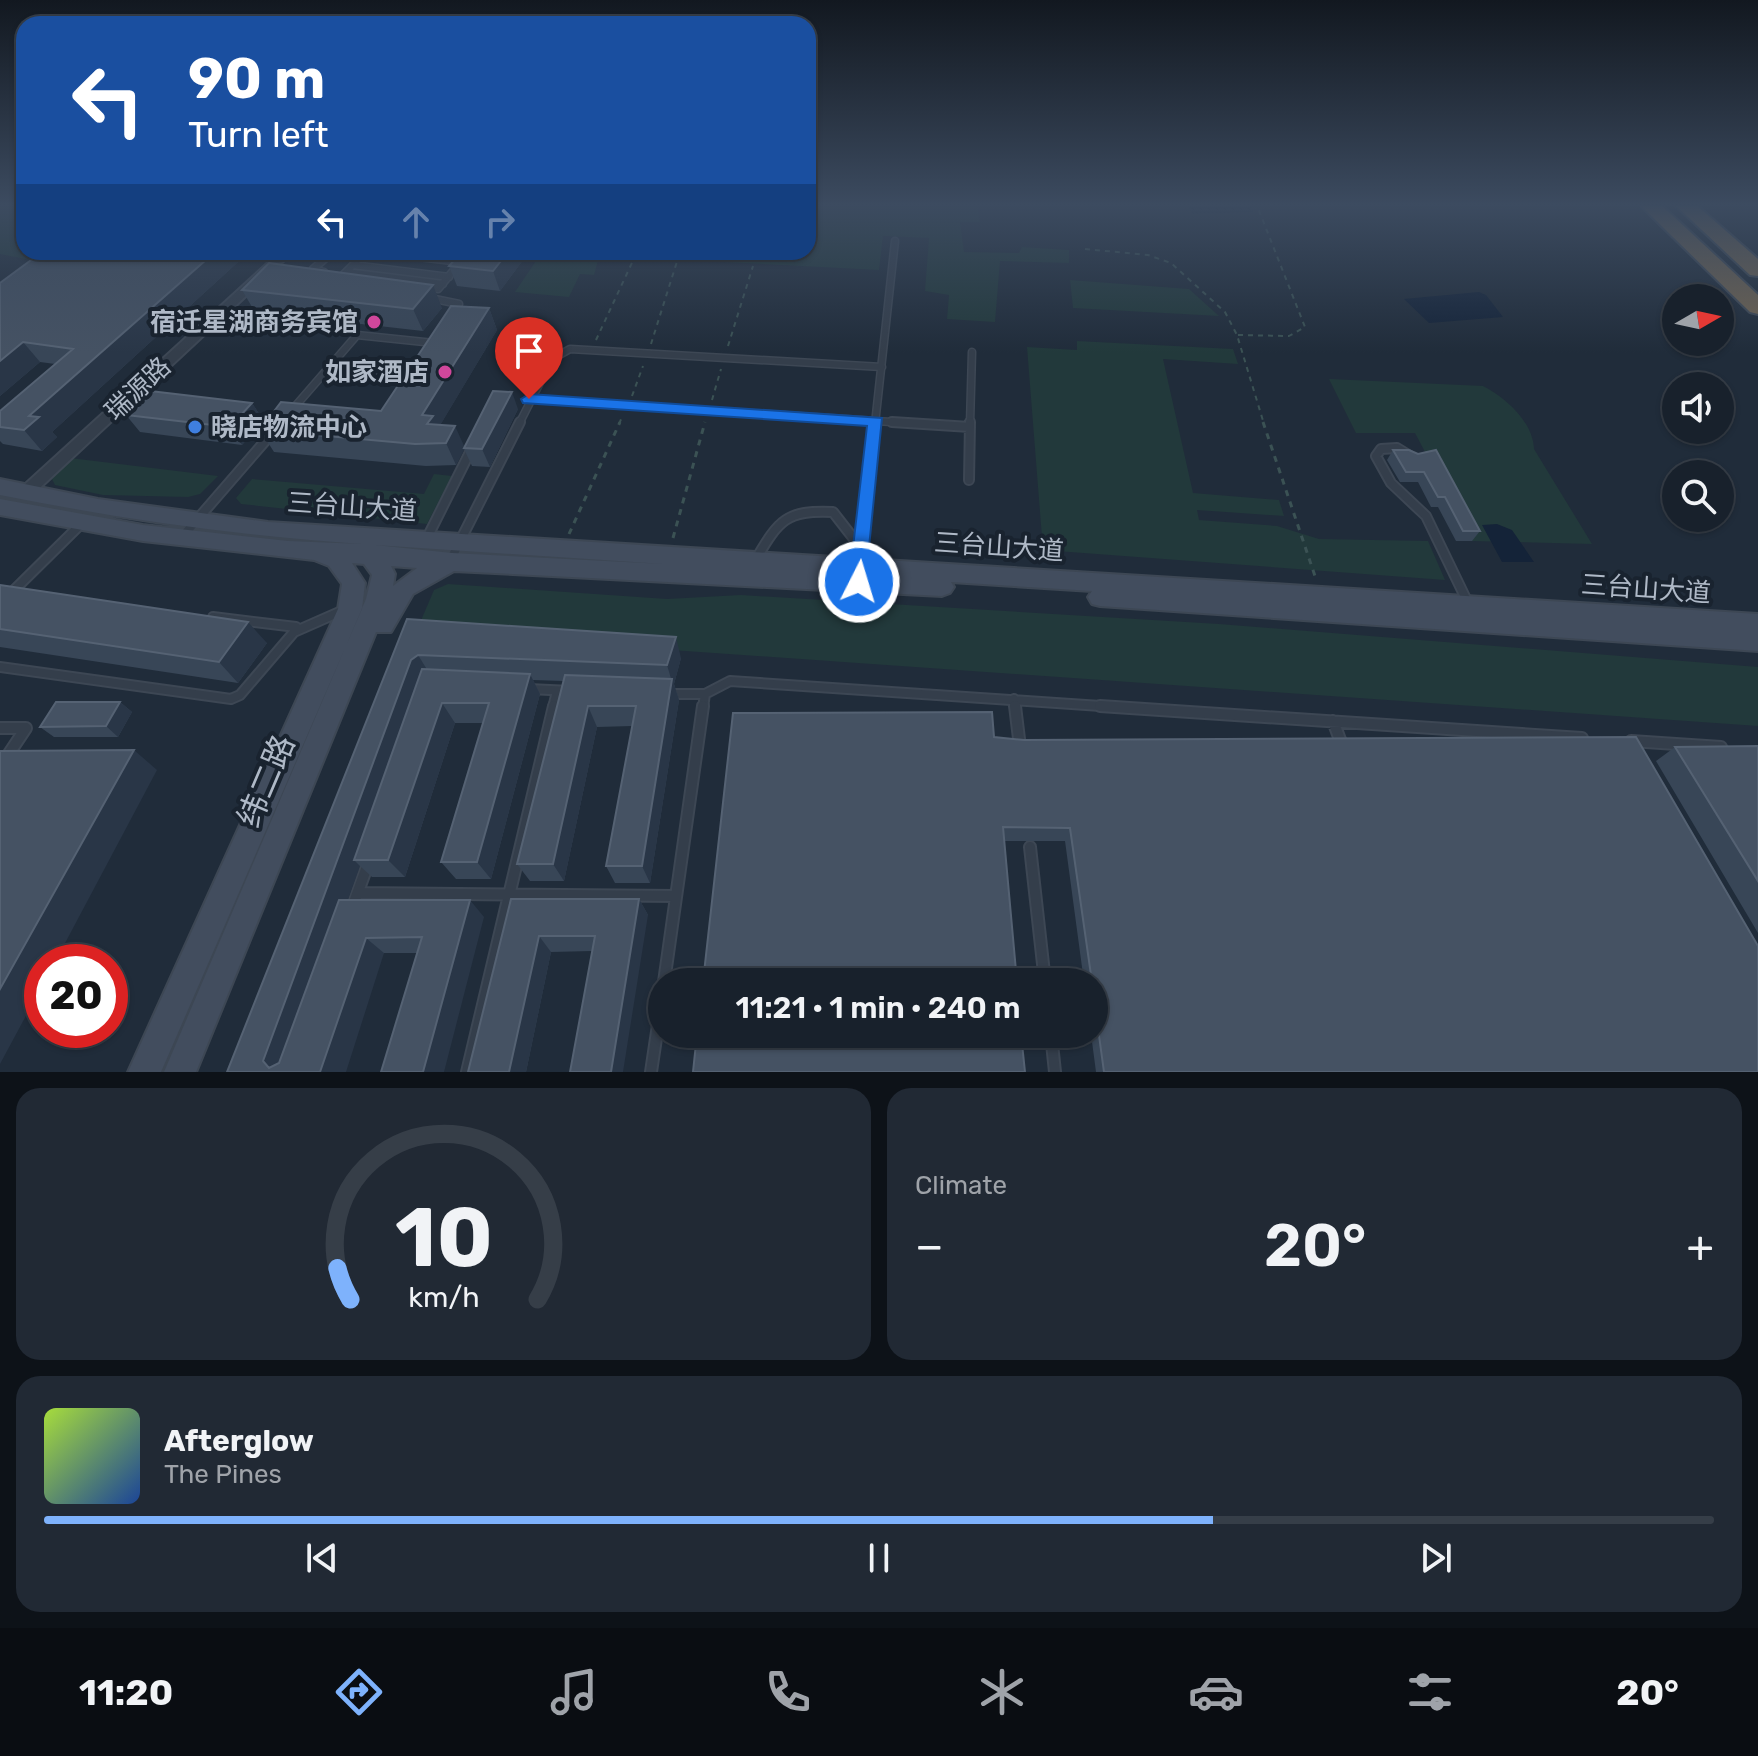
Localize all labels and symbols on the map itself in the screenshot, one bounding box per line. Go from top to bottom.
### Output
north arrow [1662,284,1734,356]
place label: 宿迁星湖商务宾馆 [150,307,358,338]
marker: 宿迁星湖商务宾馆 [365,313,383,331]
pin [495,317,563,399]
street label: 瑞源路 [99,351,177,427]
place label: 如家酒店 [325,357,429,388]
marker: 如家酒店 [436,363,454,381]
place label: 晓店物流中心 [211,412,367,443]
marker: 晓店物流中心 [186,418,204,436]
street label: 三台山大道 [286,487,418,527]
street label: 三台山大道 [933,527,1065,567]
position arrow [817,540,901,624]
street label: 三台山大道 [1580,569,1712,609]
street label: 纬二路 [230,729,302,833]
speed limit sign: 20 [24,944,128,1048]

